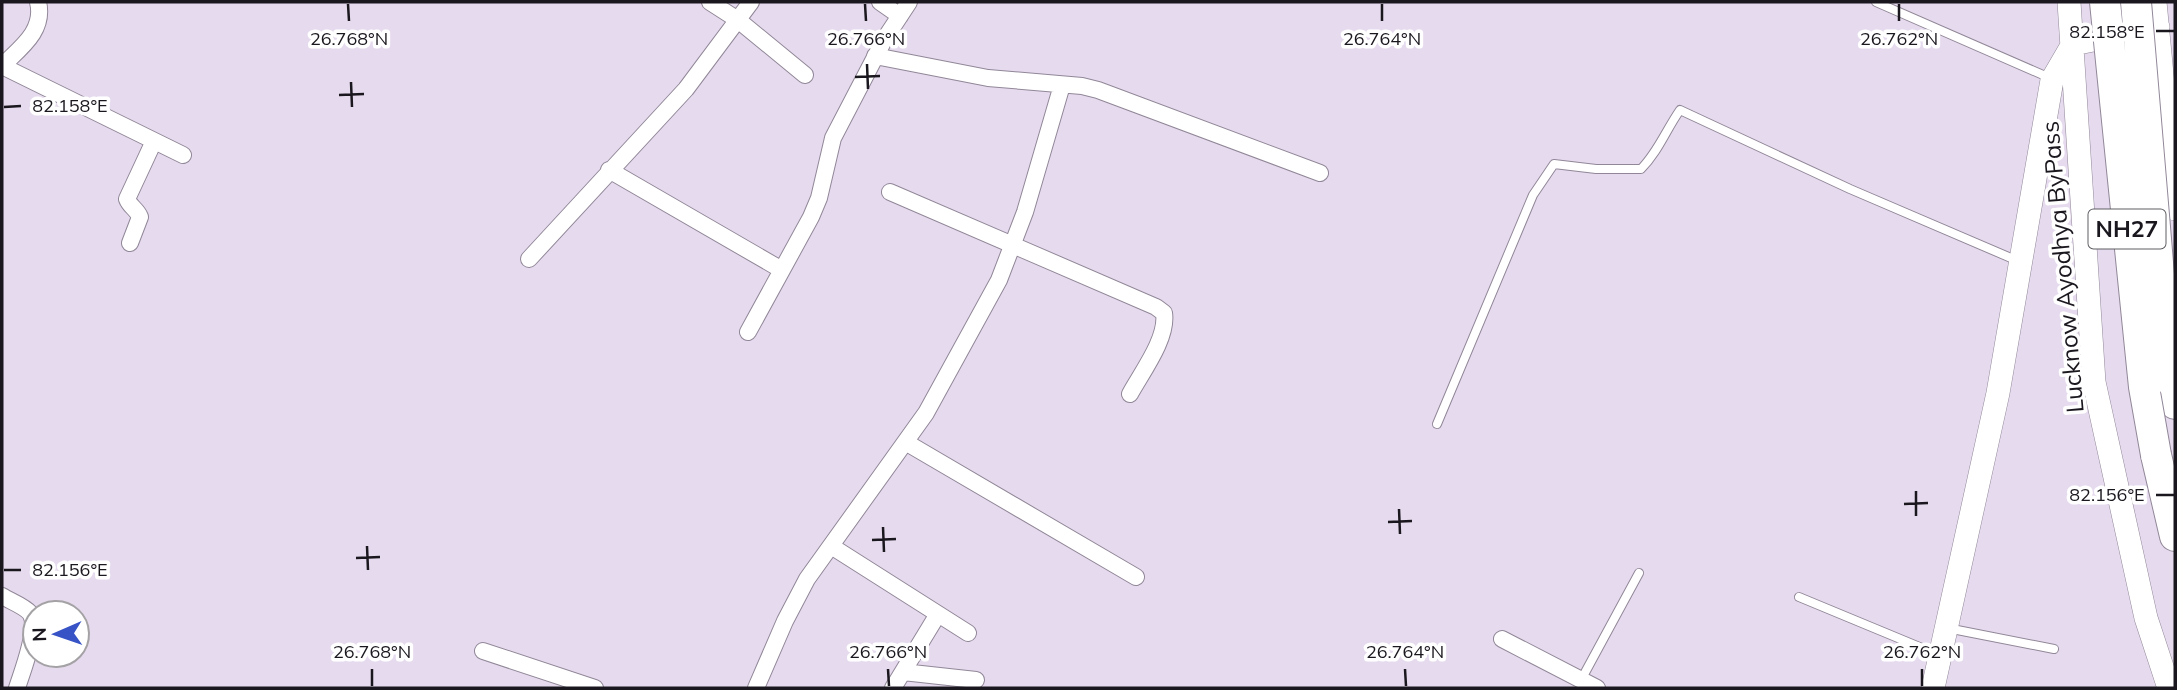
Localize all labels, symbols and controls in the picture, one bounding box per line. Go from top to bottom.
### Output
text: 82.158°E [2069,20,2145,43]
text: 26.768°N [310,27,388,50]
text: 26.766°N [827,27,905,50]
text: 26.764°N [1343,27,1421,50]
text: 26.762°N [1860,27,1938,50]
text: 82.158°E [32,94,108,117]
street label: Lucknow Ayodhya ByPass [2034,120,2090,414]
road number: NH27 [2088,210,2166,248]
text: 82.156°E [2069,483,2145,506]
text: 82.156°E [32,558,108,581]
north arrow [21,599,91,669]
text: N [27,627,51,642]
text: 26.768°N [333,640,411,663]
text: 26.766°N [849,640,927,663]
text: 26.764°N [1366,640,1444,663]
text: 26.762°N [1883,640,1961,663]

